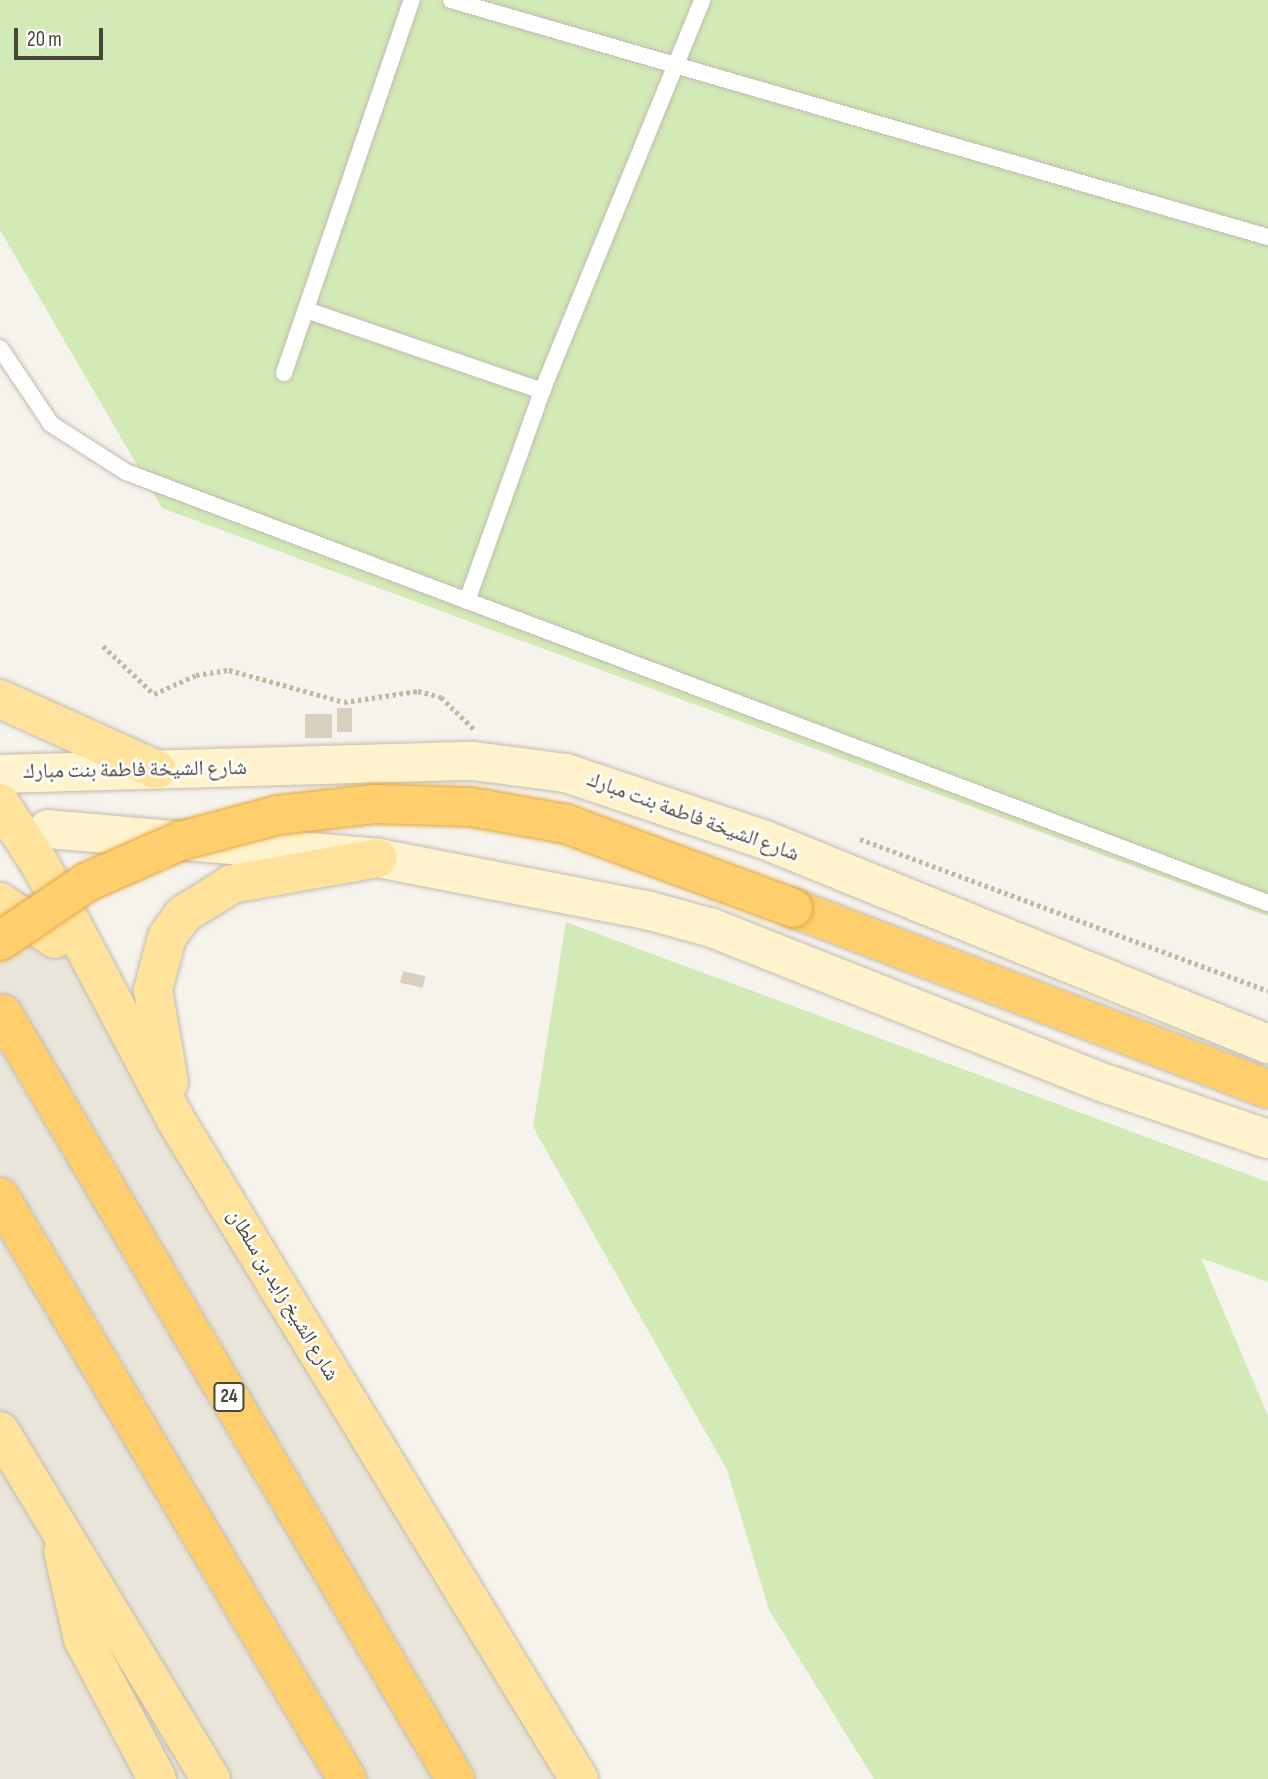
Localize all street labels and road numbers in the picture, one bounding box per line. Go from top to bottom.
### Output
street label: شارع الشيخة فاطمة بنت مبارك [23,755,247,785]
street label: شارع الشيخة فاطمة بنت مبارك [584,767,802,867]
street label: شارع الشيخ زايد بن سلطان [222,1204,344,1386]
road number: 24 [213,1382,245,1413]

